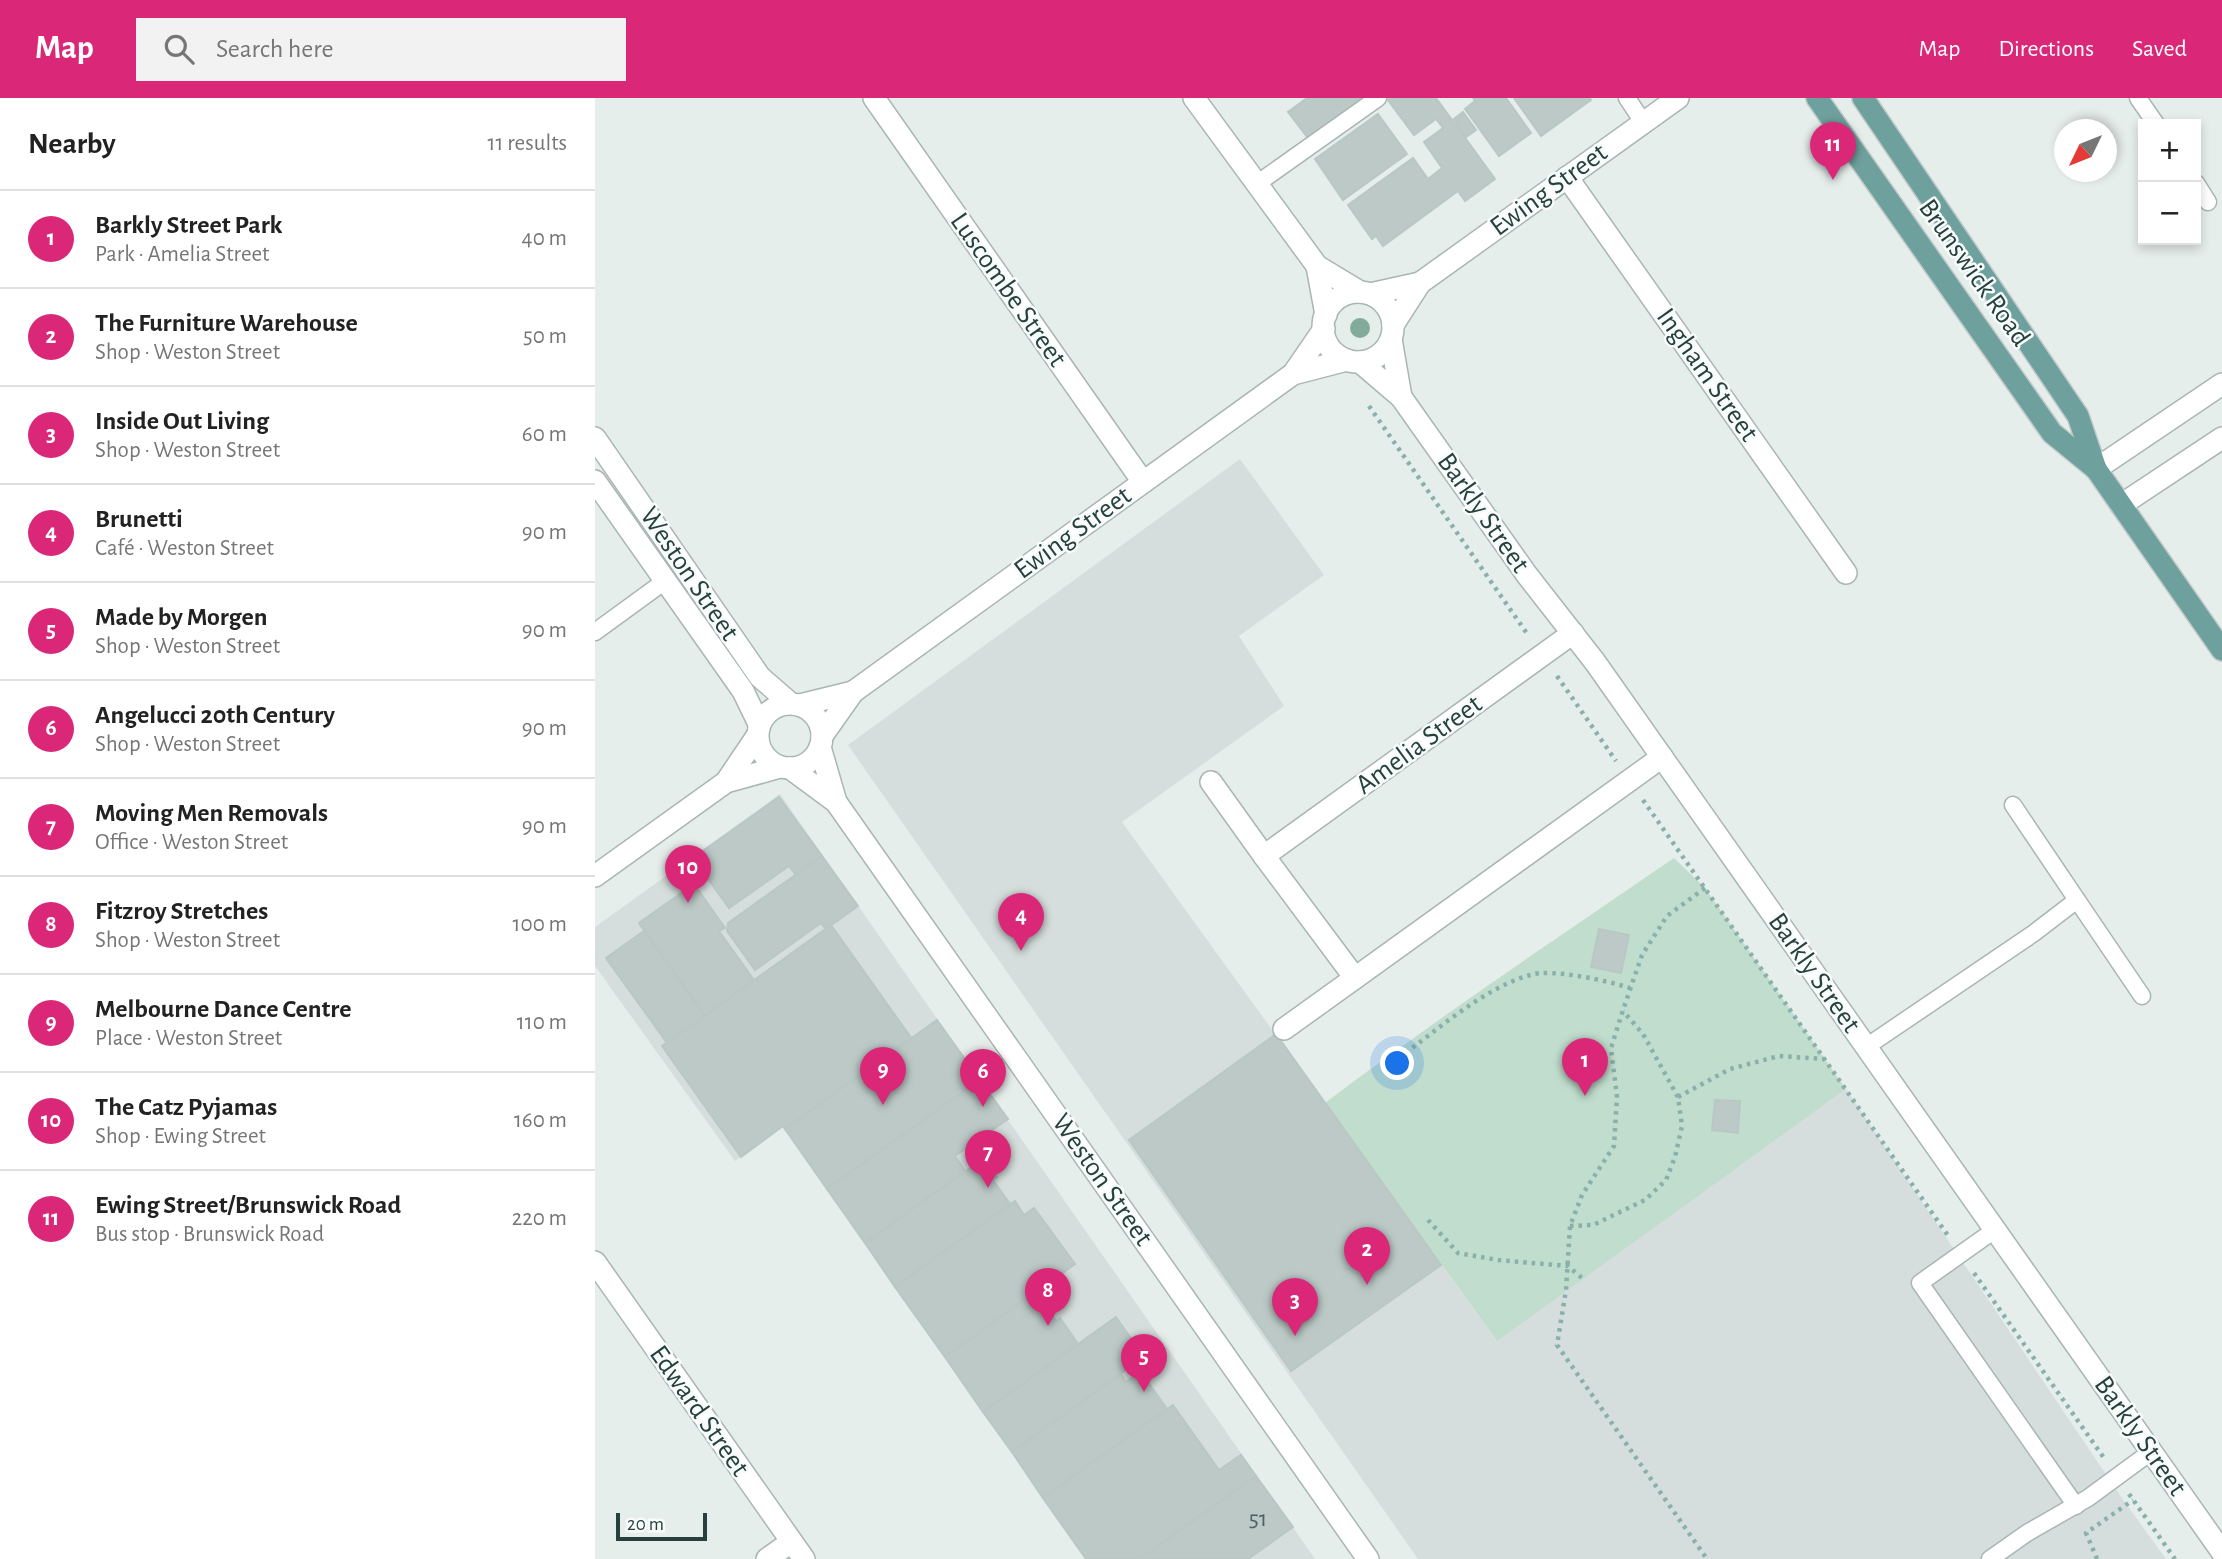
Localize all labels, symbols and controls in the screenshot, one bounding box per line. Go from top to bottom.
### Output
search box [136,18,626,81]
icon: search [160,30,198,68]
text: Map [35,32,94,65]
text: Search here [216,36,334,62]
text: Map [1918,37,1960,61]
text: Directions [1998,37,2094,61]
text: Saved [2132,37,2187,61]
north arrow [2054,119,2117,182]
map controls [2138,119,2201,245]
button: + [2138,119,2201,182]
pin: 11 [1810,122,1856,180]
text: Nearby [28,129,116,159]
text: 11 results [488,132,567,155]
street label: Ewing Street [1485,138,1613,242]
button: − [2138,182,2201,245]
street label: Brunswick Road [1913,194,2035,352]
street label: Luscombe Street [945,208,1071,372]
text: Barkly Street Park [95,212,282,238]
text: 1 [47,227,55,250]
text: 40 m [522,227,567,250]
text: Park · Amelia Street [95,243,269,266]
street label: Ingham Street [1651,303,1763,447]
text: The Furniture Warehouse [95,310,358,336]
text: 2 [46,325,56,348]
text: 50 m [523,325,567,348]
text: Shop · Weston Street [95,341,280,364]
text: Inside Out Living [95,408,269,434]
text: 3 [46,423,56,446]
text: 60 m [522,423,567,446]
text: Shop · Weston Street [95,439,280,462]
street label: Barkly Street [1432,448,1534,578]
street label: Ewing Street [1009,481,1137,585]
street label: Weston Street [634,502,744,646]
text: Brunetti [95,506,183,532]
text: 4 [45,521,57,544]
text: 90 m [522,521,567,544]
text: Café · Weston Street [95,537,274,560]
text: Made by Morgen [95,604,268,630]
text: 5 [46,619,56,642]
text: 90 m [522,619,567,642]
text: Shop · Weston Street [95,635,280,658]
street label: Amelia Street [1351,690,1487,800]
text: Angelucci 20th Century [95,702,335,728]
text: 6 [45,717,57,740]
text: 90 m [522,717,567,740]
text: Shop · Weston Street [95,733,280,756]
text: Moving Men Removals [95,800,328,826]
text: 7 [46,815,56,838]
text: 90 m [522,815,567,838]
text: Office · Weston Street [95,831,288,854]
pin: 10 [665,845,711,903]
pin: 4 [998,893,1044,951]
text: Fitzroy Stretches [95,898,268,924]
street label: Barkly Street [1763,908,1865,1038]
text: 8 [45,913,57,936]
text: 100 m [513,913,567,936]
text: Shop · Weston Street [95,929,280,952]
text: Melbourne Dance Centre [95,996,352,1022]
text: 9 [45,1011,57,1034]
text: 110 m [517,1011,567,1034]
text: Place · Weston Street [95,1027,282,1050]
pin: 1 [1562,1038,1608,1096]
your location [1380,1046,1414,1080]
pin: 9 [860,1047,906,1105]
pin: 6 [960,1049,1006,1107]
text: The Catz Pyjamas [95,1094,277,1120]
text: 10 [41,1109,61,1132]
text: 160 m [514,1109,567,1132]
street label: Weston Street [1046,1109,1158,1251]
text: Shop · Ewing Street [95,1125,266,1148]
pin: 7 [965,1130,1011,1188]
text: Ewing Street/Brunswick Road [95,1192,401,1218]
text: 11 [43,1207,59,1230]
text: 220 m [512,1207,567,1230]
text: Bus stop · Brunswick Road [95,1223,324,1246]
pin: 2 [1344,1227,1390,1285]
pin: 8 [1025,1268,1071,1326]
pin: 3 [1272,1278,1318,1336]
pin: 5 [1121,1334,1167,1392]
street label: Edward Street [644,1341,754,1481]
street label: Barkly Street [2089,1371,2191,1501]
house number: 51 [1249,1507,1267,1531]
scale bar [616,1510,707,1542]
text: 20 m [627,1515,664,1534]

